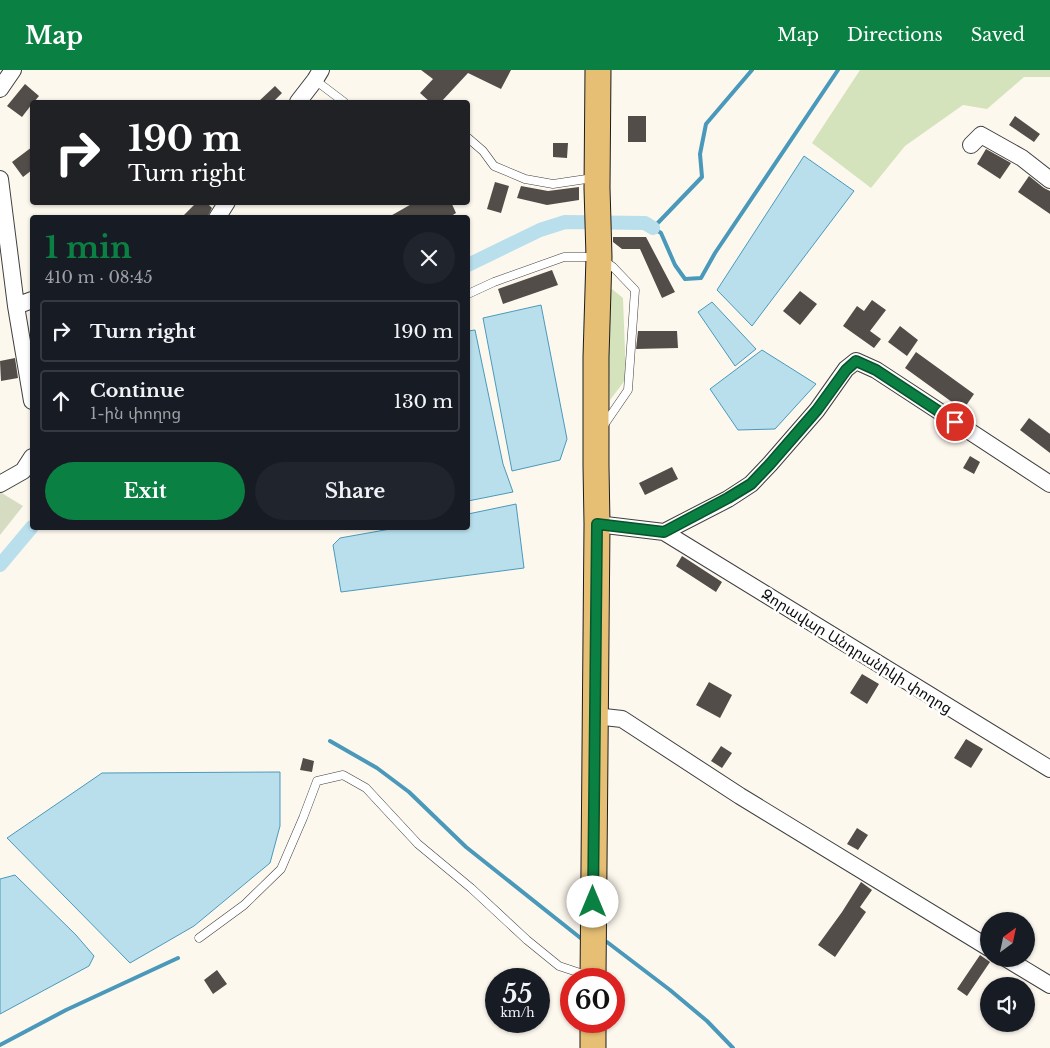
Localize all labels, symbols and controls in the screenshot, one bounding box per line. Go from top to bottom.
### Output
text: Map [25,21,83,50]
text: Map [777,24,819,46]
text: Directions [847,24,943,46]
text: Saved [971,24,1025,46]
text: 190 m [128,117,241,160]
icon: right [45,120,110,185]
text: Turn right [128,160,246,187]
text: 1 min [45,229,132,266]
button: close [403,232,455,284]
text: 410 m · 08:45 [45,267,153,287]
icon: right [47,317,75,345]
text: Turn right [90,320,196,343]
text: 190 m [393,320,453,343]
text: Continue [90,379,185,402]
icon: ahead [47,387,75,415]
text: 130 m [393,390,453,413]
pin [934,401,976,443]
text: 1-ին փողոց [90,403,181,423]
icon: arrive [941,408,969,436]
button: Exit [45,462,245,520]
button: Share [255,462,455,520]
street label: Զորավար Անդրանիկի փողոց [758,584,956,718]
position arrow [566,875,618,927]
north arrow [980,912,1035,968]
map controls [980,912,1035,1032]
speed limit sign: 60 [560,968,625,1033]
button: sound [980,977,1035,1032]
text: 55 [503,979,532,1010]
text: km/h [500,1005,535,1020]

